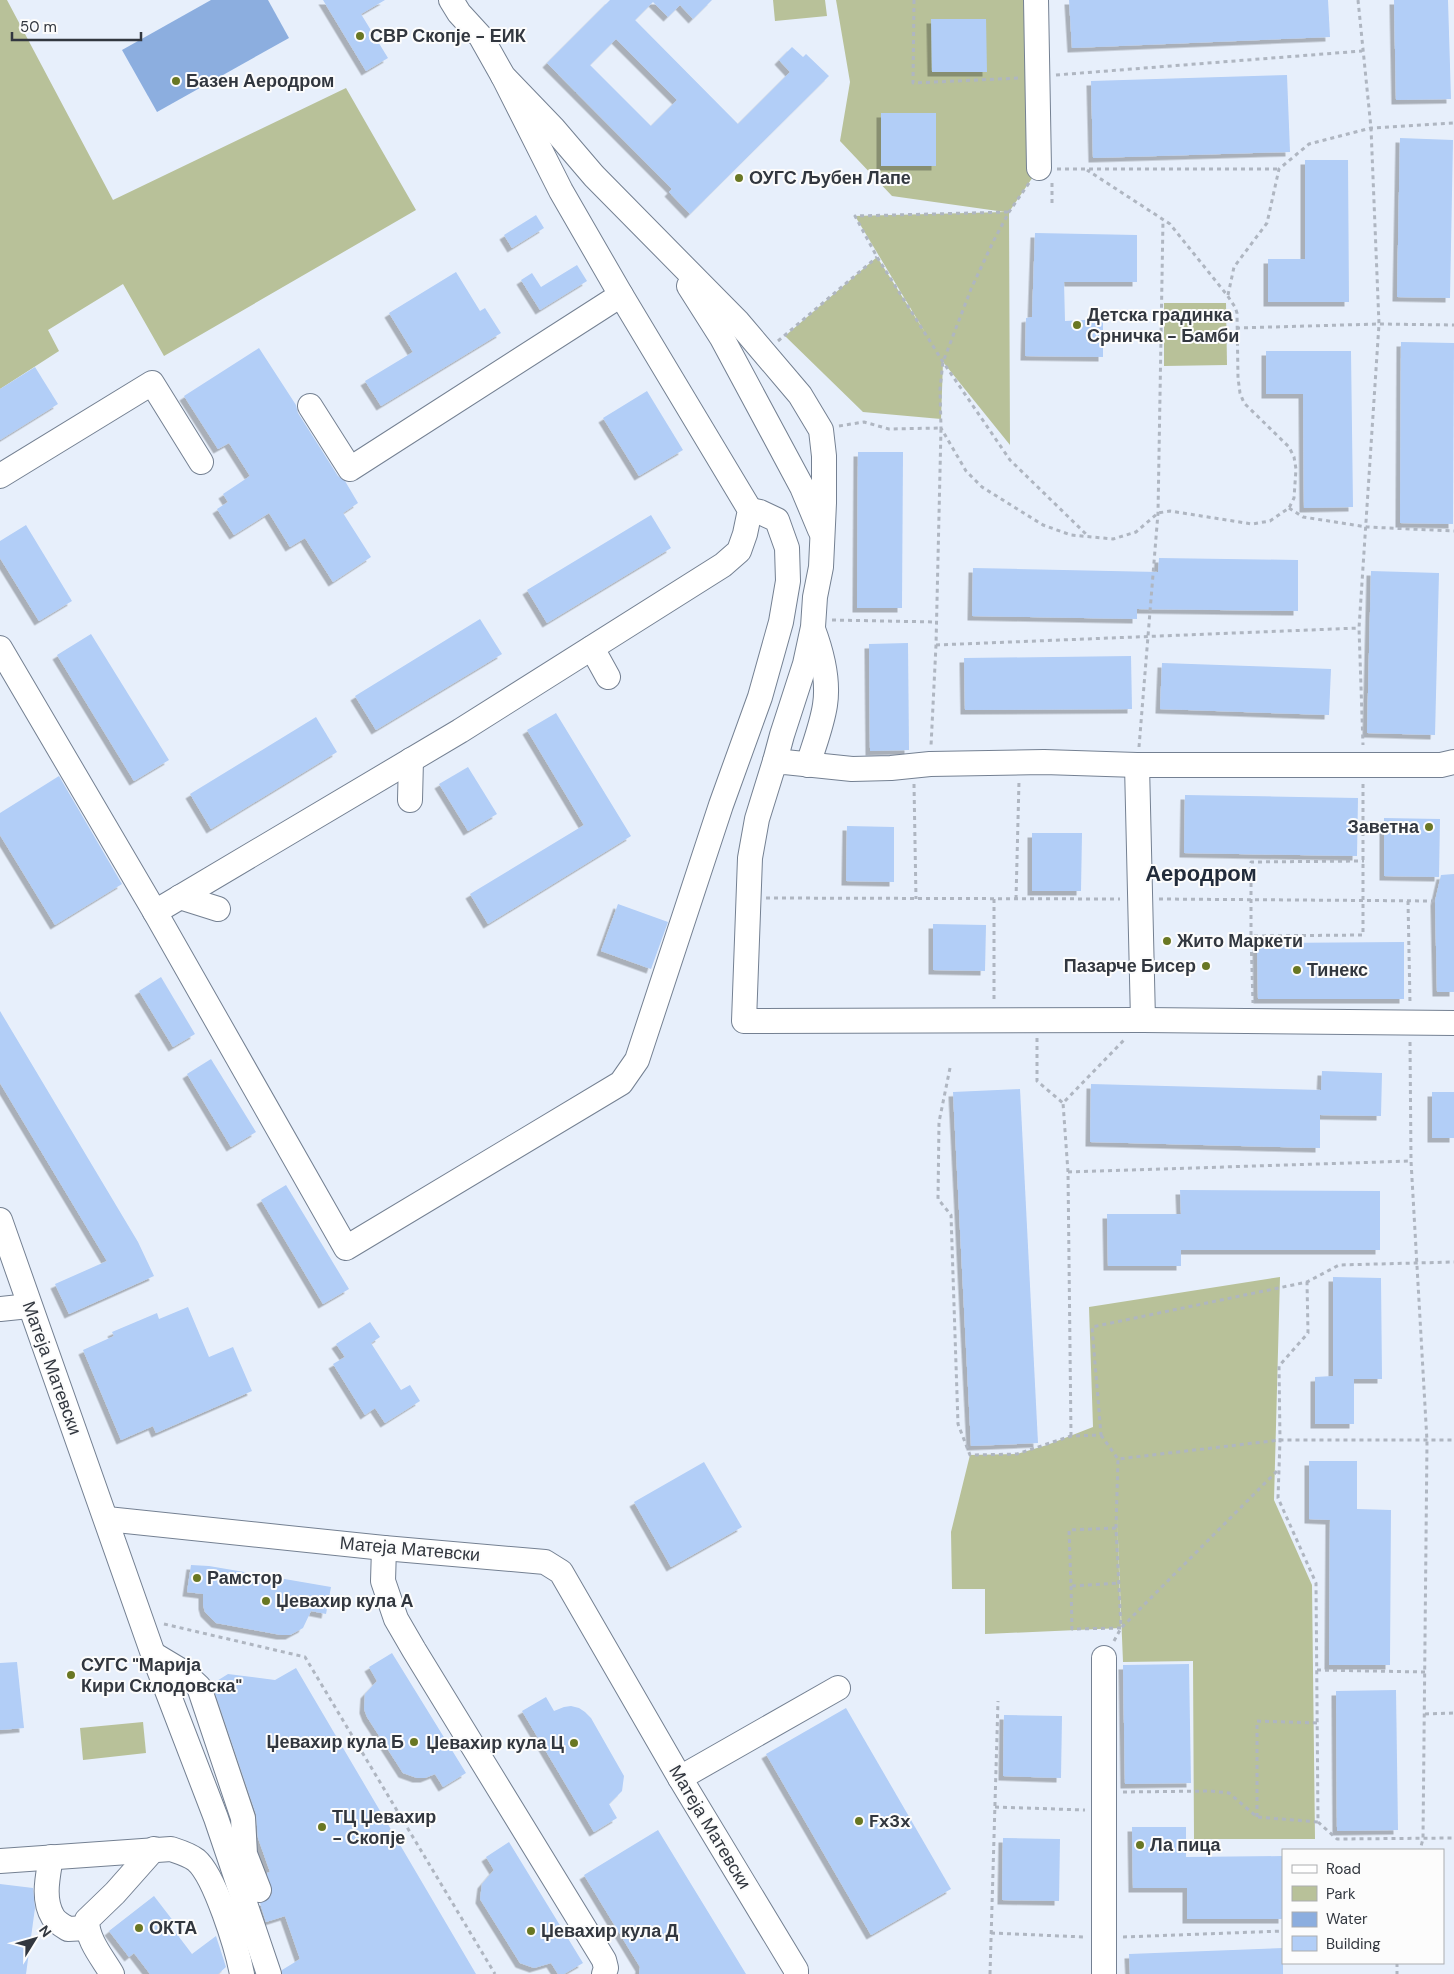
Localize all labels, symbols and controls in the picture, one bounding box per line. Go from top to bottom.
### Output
scale bar [12,10,141,42]
text: 50 m [20,17,57,37]
place label: СВР Скопје - ЕИК [370,24,527,48]
marker: СВР Скопје - ЕИК [354,30,366,42]
place label: Базен Аеродром [186,69,334,93]
marker: Базен Аеродром [170,75,182,87]
place label: ОУГС Љубен Лапе [749,166,911,190]
marker: ОУГС Љубен Лапе [733,172,745,184]
place label: Детска градинка Срничка - Бамби [1087,303,1239,348]
marker: Детска градинка Срничка - Бамби [1071,319,1083,331]
place label: Заветна [1347,815,1420,839]
marker: Заветна [1423,821,1435,833]
district label: Аеродром [1145,859,1257,888]
place label: Жито Маркети [1176,929,1303,953]
marker: Жито Маркети [1161,935,1173,947]
place label: Пазарче Бисер [1064,954,1196,978]
place label: Тинекс [1307,958,1368,982]
marker: Пазарче Бисер [1200,960,1212,972]
marker: Тинекс [1291,964,1303,976]
street label: Матеја Матевски [17,1298,87,1438]
street label: Матеја Матевски [339,1531,481,1567]
place label: Рамстор [207,1566,282,1590]
marker: Рамстор [191,1572,203,1584]
place label: Џевахир кула А [276,1589,414,1613]
marker: Џевахир кула А [260,1595,272,1607]
place label: СУГС "Марија Кири Склодовска" [81,1653,242,1698]
marker: СУГС "Марија Кири Склодовска" [65,1669,77,1681]
place label: Џевахир кула Б [267,1730,404,1754]
place label: Џевахир кула Ц [426,1731,565,1755]
marker: Џевахир кула Б [408,1736,420,1748]
marker: Џевахир кула Ц [568,1737,580,1749]
street label: Матеја Матевски [663,1760,757,1894]
place label: ТЦ Џевахир - Скопје [332,1805,436,1850]
place label: Fx3x [869,1809,910,1833]
marker: Fx3x [853,1815,865,1827]
marker: ТЦ Џевахир - Скопје [316,1821,328,1833]
place label: Ла пица [1150,1833,1222,1857]
marker: Ла пица [1134,1839,1146,1851]
legend [1282,1849,1444,1964]
text: Road [1326,1859,1361,1879]
text: Park [1326,1884,1356,1904]
text: Water [1326,1909,1368,1929]
north arrow [10,1914,60,1964]
place label: ОКТА [149,1916,197,1940]
place label: Џевахир кула Д [541,1919,679,1943]
text: N [35,1922,56,1941]
marker: ОКТА [133,1922,145,1934]
marker: Џевахир кула Д [525,1925,537,1937]
text: Building [1326,1934,1381,1954]

